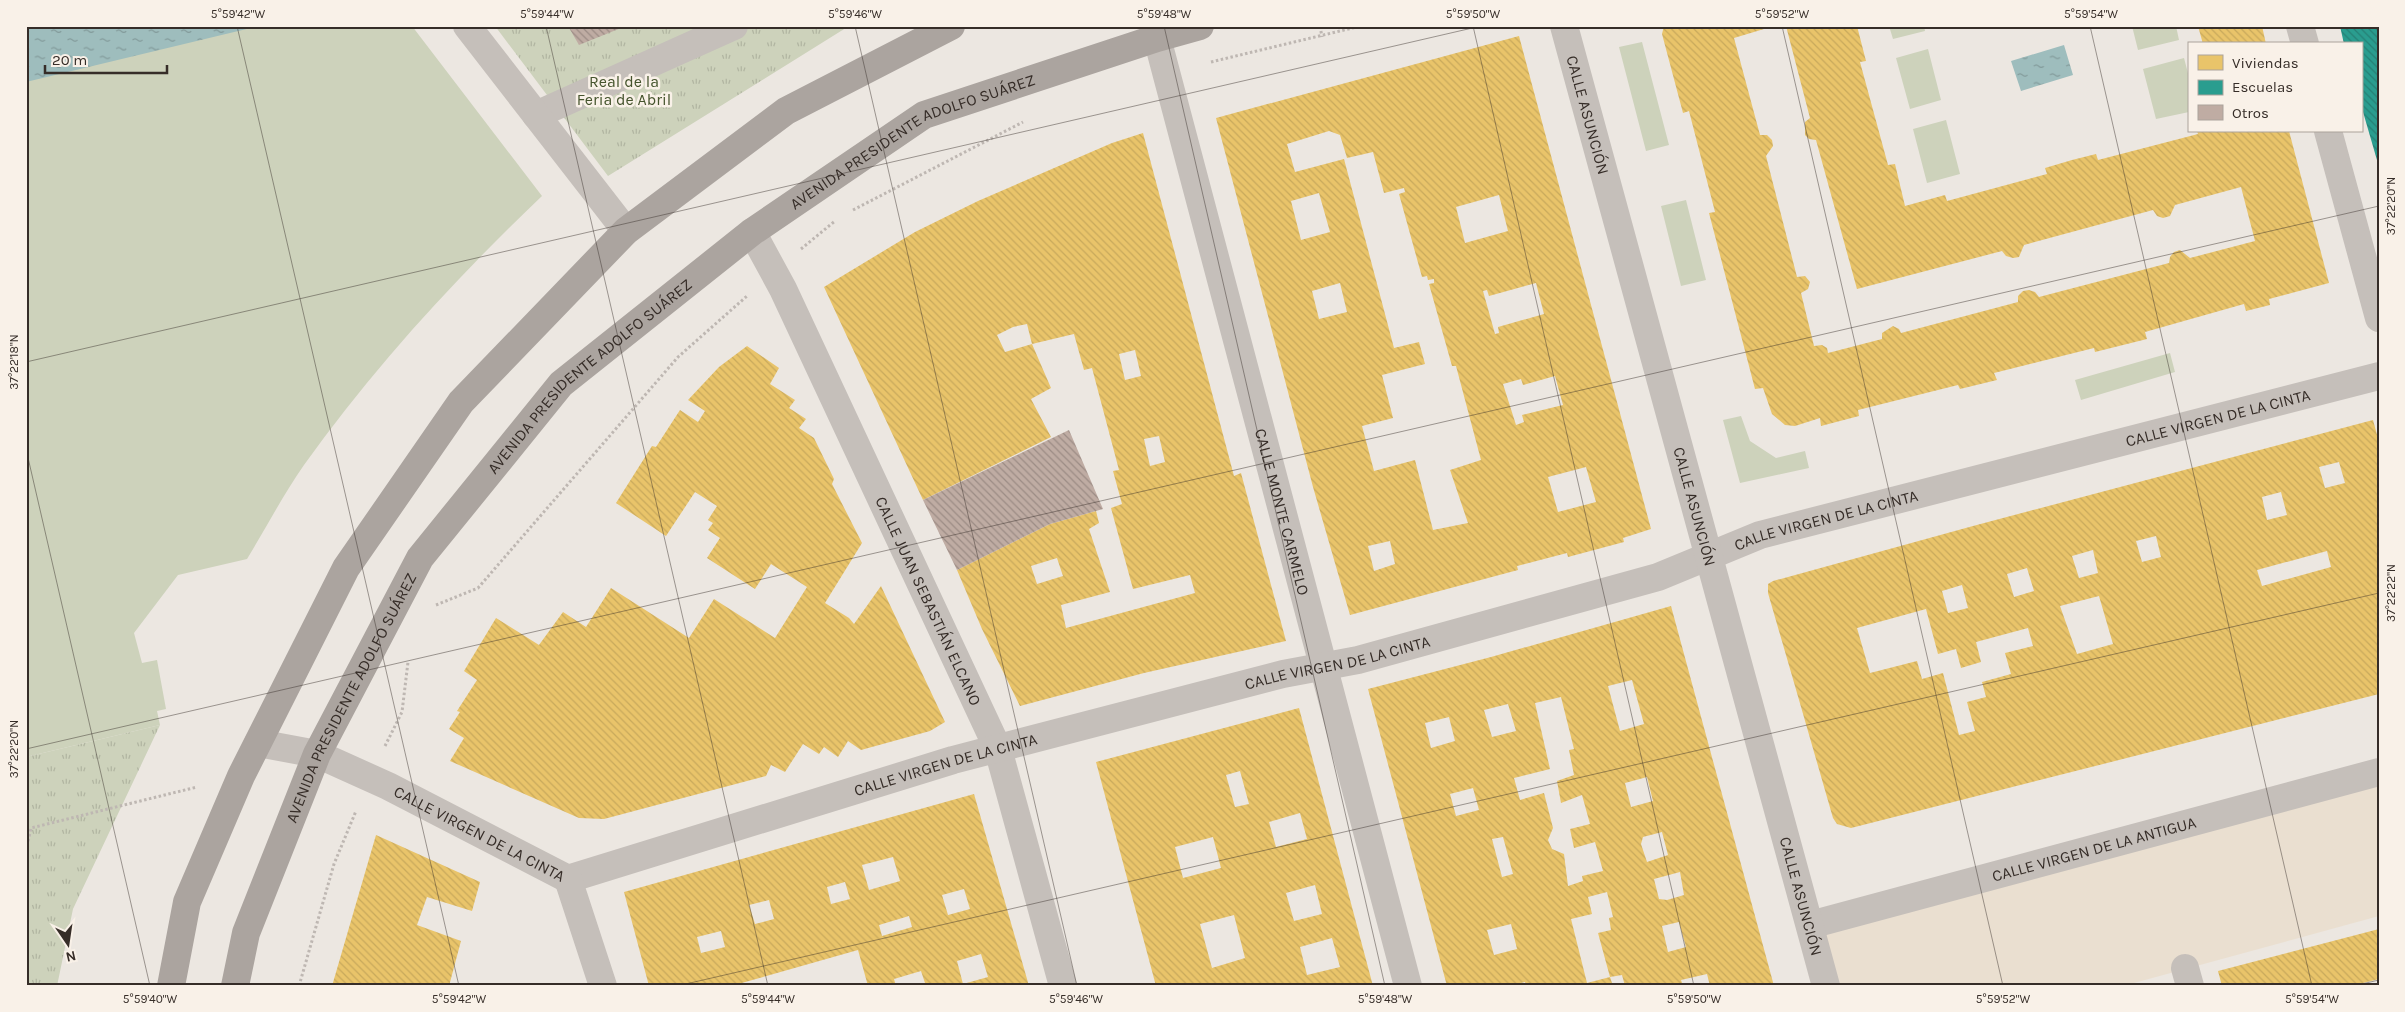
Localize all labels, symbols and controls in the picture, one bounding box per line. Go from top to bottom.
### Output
text: 5°59'42"W [211,7,265,21]
text: 5°59'44"W [520,7,574,21]
text: 5°59'46"W [828,7,882,21]
text: 5°59'48"W [1137,7,1192,21]
text: 5°59'50"W [1446,7,1501,21]
text: 5°59'52"W [1755,7,1809,21]
text: 5°59'54"W [2064,7,2118,21]
scale bar [45,42,168,74]
legend [2188,42,2362,132]
text: 20 m [52,51,87,69]
street label: CALLE ASUNCIÓN [1562,53,1613,177]
text: Viviendas [2232,54,2299,72]
street label: AVENIDA PRESIDENTE ADOLFO SUÁREZ [786,70,1037,214]
park label: Real de la Feria de Abril [577,72,671,109]
text: Escuelas [2232,78,2293,96]
text: Otros [2232,104,2269,122]
text: 37°22'20"N [2384,177,2398,235]
street label: AVENIDA PRESIDENTE ADOLFO SUÁREZ [483,275,696,478]
text: 37°22'18"N [7,334,21,390]
street label: CALLE VIRGEN DE LA CINTA [2124,385,2312,451]
street label: CALLE MONTE CARMELO [1251,426,1313,597]
street label: CALLE ASUNCIÓN [1669,445,1720,568]
street label: CALLE VIRGEN DE LA CINTA [1731,486,1920,555]
street label: CALLE JUAN SEBASTIÁN ELCANO [871,493,985,708]
text: 37°22'22"N [2384,564,2398,622]
street label: AVENIDA PRESIDENTE ADOLFO SUÁREZ [282,570,421,826]
street label: CALLE VIRGEN DE LA CINTA [1243,632,1432,694]
text: 37°22'20"N [7,720,21,778]
street label: CALLE VIRGEN DE LA CINTA [852,729,1039,800]
street label: CALLE VIRGEN DE LA CINTA [391,782,568,886]
street label: CALLE VIRGEN DE LA ANTIGUA [1990,813,2198,886]
street label: CALLE ASUNCIÓN [1776,835,1826,958]
north arrow [42,920,92,970]
text: N [64,947,78,966]
text: 5°59'40"W [123,992,177,1006]
text: 5°59'42"W [432,992,486,1006]
text: 5°59'44"W [741,992,795,1006]
text: 5°59'46"W [1049,992,1103,1006]
text: 5°59'48"W [1358,992,1413,1006]
text: 5°59'50"W [1667,992,1722,1006]
text: 5°59'52"W [1976,992,2030,1006]
text: 5°59'54"W [2285,992,2339,1006]

